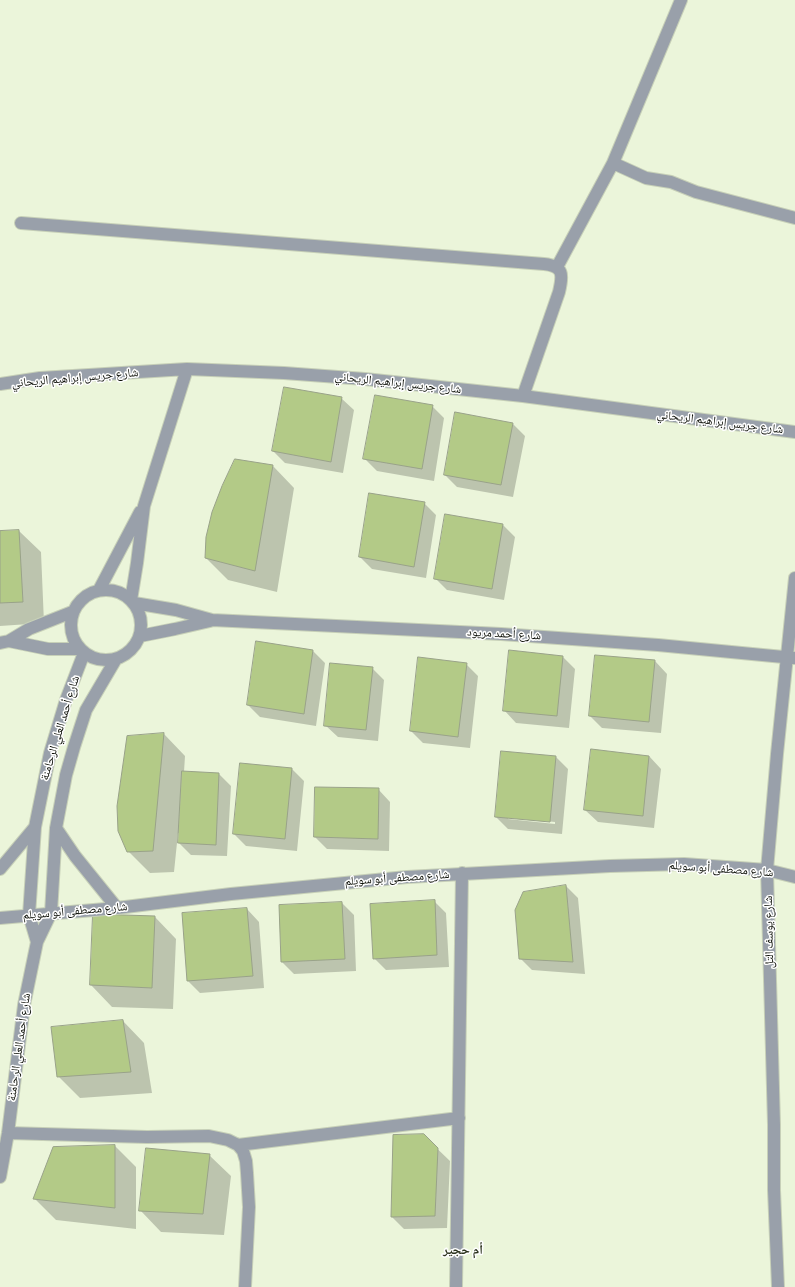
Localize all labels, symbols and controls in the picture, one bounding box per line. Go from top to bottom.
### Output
street label: شارع جريس إبراهيم الريحاني [11,365,139,391]
street label: شارع جريس إبراهيم الريحاني [334,369,462,397]
street label: شارع جريس إبراهيم الريحاني [656,407,784,437]
street label: شارع أحمد مريود [466,625,542,643]
street label: شارع أحمد العلي الرحامنة [37,674,83,782]
street label: شارع مصطفى أبو سويلم [668,858,774,880]
street label: شارع مصطفى أبو سويلم [344,867,450,889]
street label: شارع يوسف التل [761,896,777,968]
street label: شارع مصطفى أبو سويلم [22,899,128,923]
street label: شارع أحمد العلي الرحامنة [4,992,34,1102]
district label: أم حجير [443,1242,483,1258]

